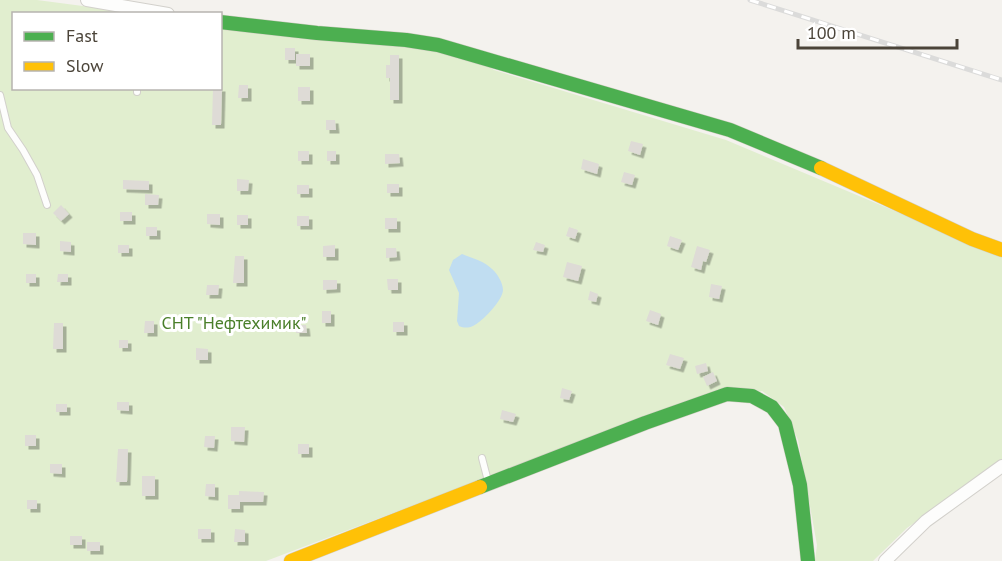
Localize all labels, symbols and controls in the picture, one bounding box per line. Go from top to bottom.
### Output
legend [12,12,222,90]
scale bar [798,12,957,50]
text: 100 m [807,21,856,44]
text: Fast [66,24,98,47]
text: Slow [66,54,104,77]
park label: СНТ "Нефтехимик" [161,311,307,334]

